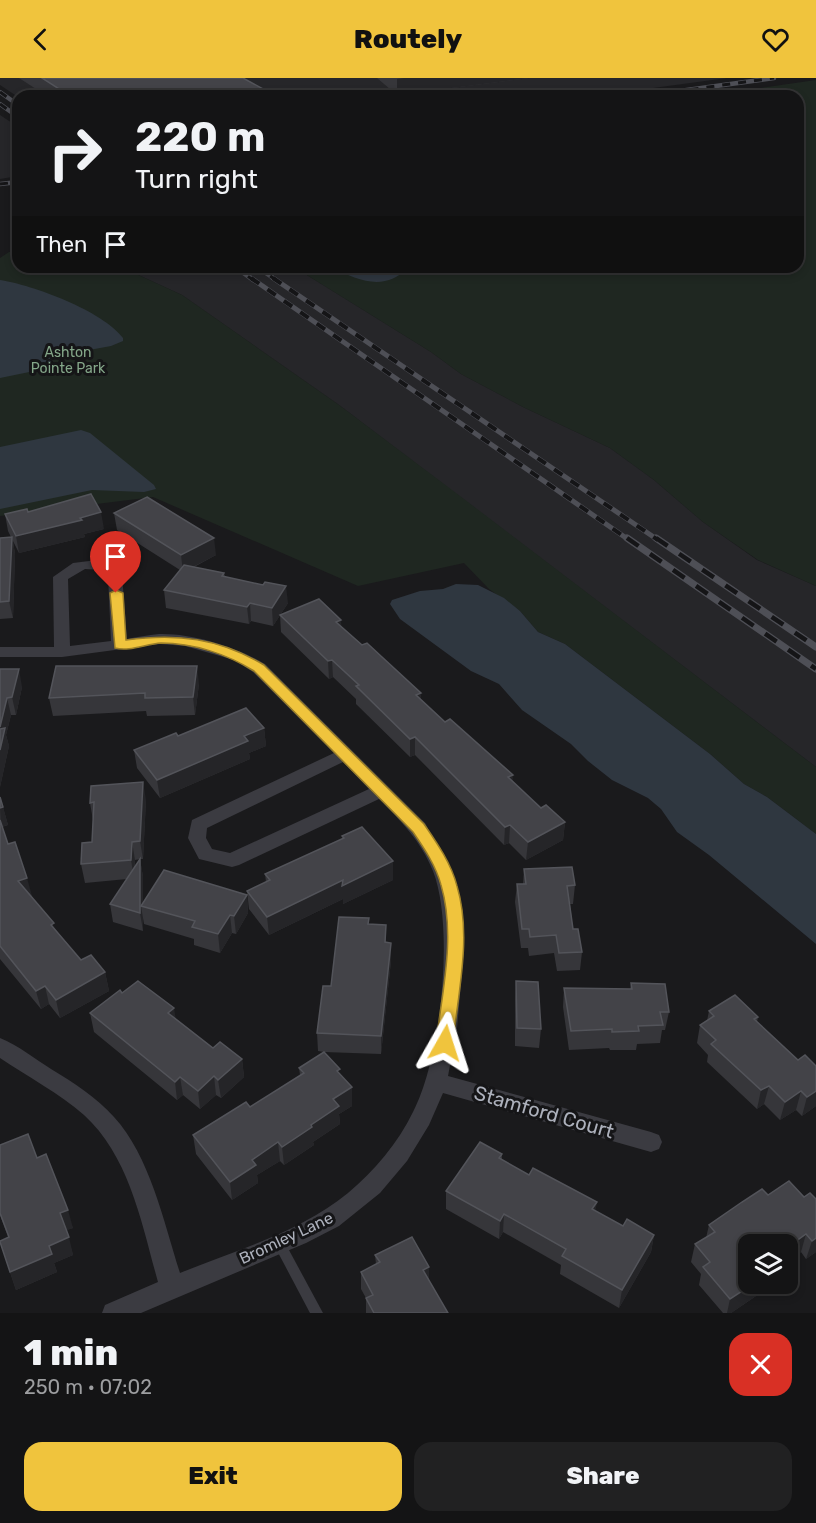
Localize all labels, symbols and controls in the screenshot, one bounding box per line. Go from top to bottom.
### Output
icon: back [24,23,57,56]
text: Routely [354,23,462,55]
icon: heart [759,23,792,56]
text: 220 m [135,112,266,162]
icon: right [36,114,114,192]
text: Turn right [135,163,258,195]
icon: arrive [99,228,132,261]
text: Then [36,231,87,258]
park label: Ashton Pointe Park [31,344,106,377]
pin [90,531,141,593]
icon: arrive [99,540,132,573]
position arrow [413,1011,477,1075]
street label: Stamford Court [471,1081,617,1143]
street label: Bromley Lane [236,1208,336,1268]
map controls [738,1234,798,1294]
button: layers [738,1234,798,1294]
text: 1 min [24,1331,118,1374]
button: close [729,1333,792,1396]
text: 250 m · 07:02 [24,1375,152,1399]
button: Exit [24,1442,402,1511]
button: Share [414,1442,792,1511]

